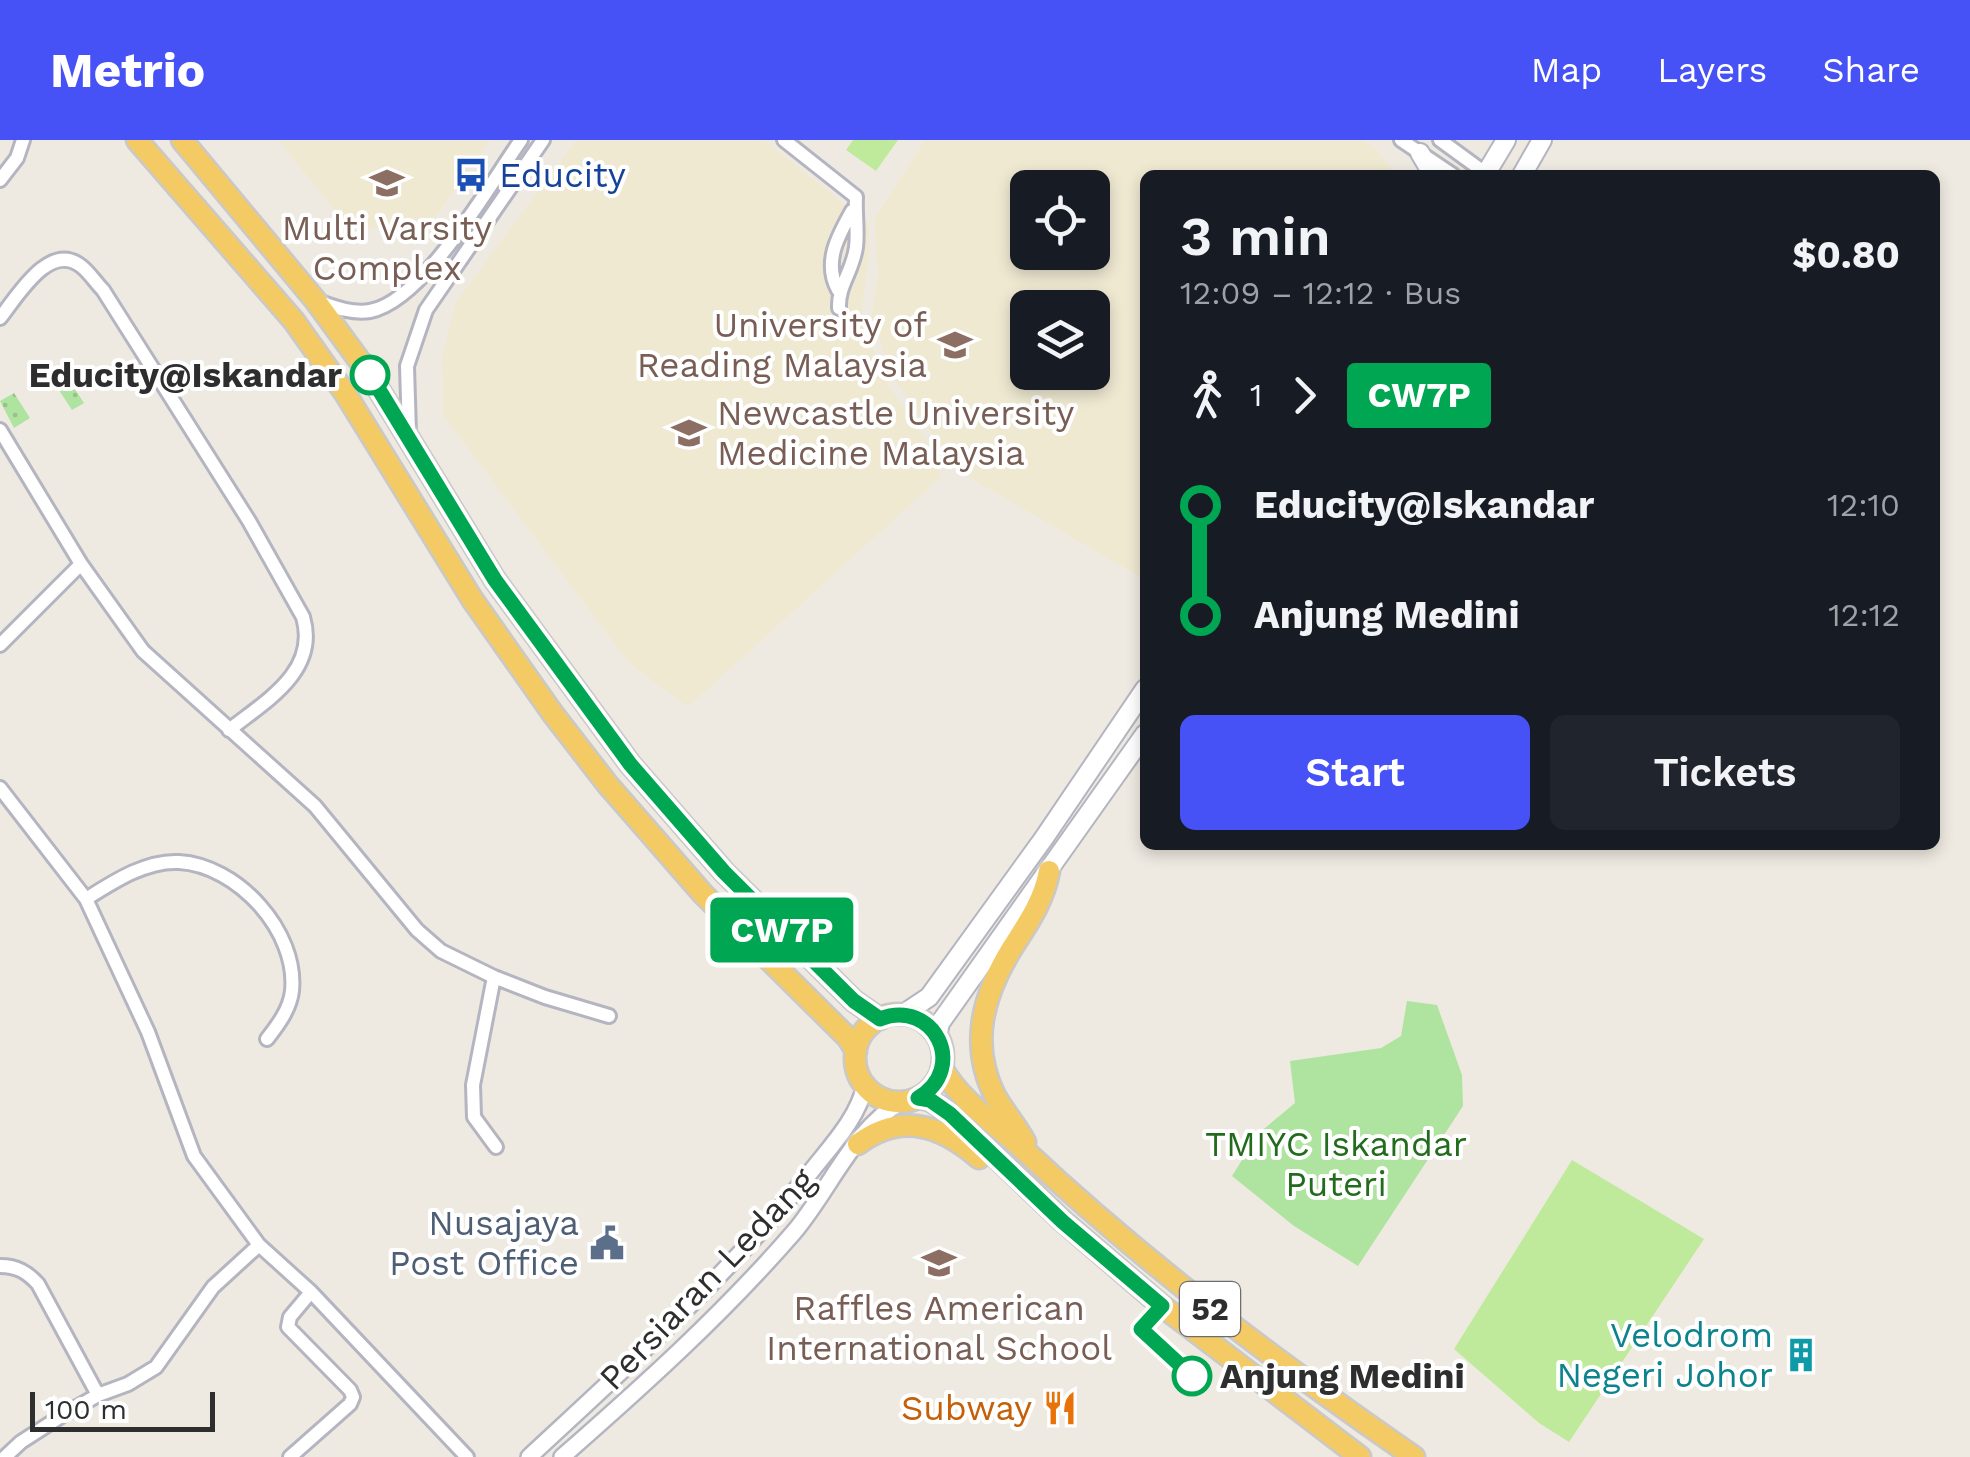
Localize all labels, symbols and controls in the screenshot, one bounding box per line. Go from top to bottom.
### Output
text: Metrio [50,42,205,99]
text: Map [1531,49,1602,91]
text: Layers [1657,49,1767,91]
text: Share [1822,49,1920,91]
place label: Educity [499,154,626,196]
bus stop icon: Educity [452,156,490,194]
school or university icon: Multi Varsity Complex [368,164,406,202]
map controls [1010,170,1110,390]
button: locate [1010,170,1110,270]
text: 3 min [1180,204,1331,268]
place label: Multi Varsity Complex [282,207,492,289]
text: $0.80 [1792,233,1900,277]
text: 12:09 – 12:12 · Bus [1180,274,1461,312]
button: layers [1010,290,1110,390]
place label: University of Reading Malaysia [637,304,927,386]
school or university icon: University of Reading Malaysia [936,326,974,364]
place label: Educity@Iskandar [28,354,342,396]
marker: Educity@Iskandar [351,356,389,394]
icon: walk [1180,368,1235,423]
icon: forward [1277,368,1332,423]
text: CW7P [1367,374,1471,416]
text: 1 [1250,376,1262,414]
place label: Newcastle University Medicine Malaysia [717,392,1074,474]
school or university icon: Newcastle University Medicine Malaysia [670,414,708,452]
text: Educity@Iskandar [1254,483,1594,527]
text: 12:10 [1827,486,1900,524]
text: Anjung Medini [1254,593,1520,637]
text: 12:12 [1828,596,1900,634]
button: Start [1180,715,1530,830]
button: Tickets [1550,715,1900,830]
line badge: CW7P [712,898,852,962]
text: CW7P [730,909,834,951]
park label: TMIYC Iskandar Puteri [1205,1123,1467,1205]
street label: Persiaran Ledang [590,1159,824,1399]
place label: Nusajaya Post Office [389,1202,579,1284]
public building icon: Nusajaya Post Office [588,1224,626,1262]
school or university icon: Raffles American International School [920,1244,958,1282]
road number: 52 [1180,1282,1240,1336]
place label: Raffles American International School [766,1287,1112,1369]
place label: Velodrom Negeri Johor [1556,1314,1773,1396]
building icon: Velodrom Negeri Johor [1782,1336,1820,1374]
place label: Anjung Medini [1220,1355,1465,1397]
marker: Anjung Medini [1173,1357,1211,1395]
scale bar [30,1387,215,1432]
place label: Subway [901,1387,1032,1429]
restaurant icon: Subway [1041,1389,1079,1427]
text: 100 m [45,1393,127,1426]

